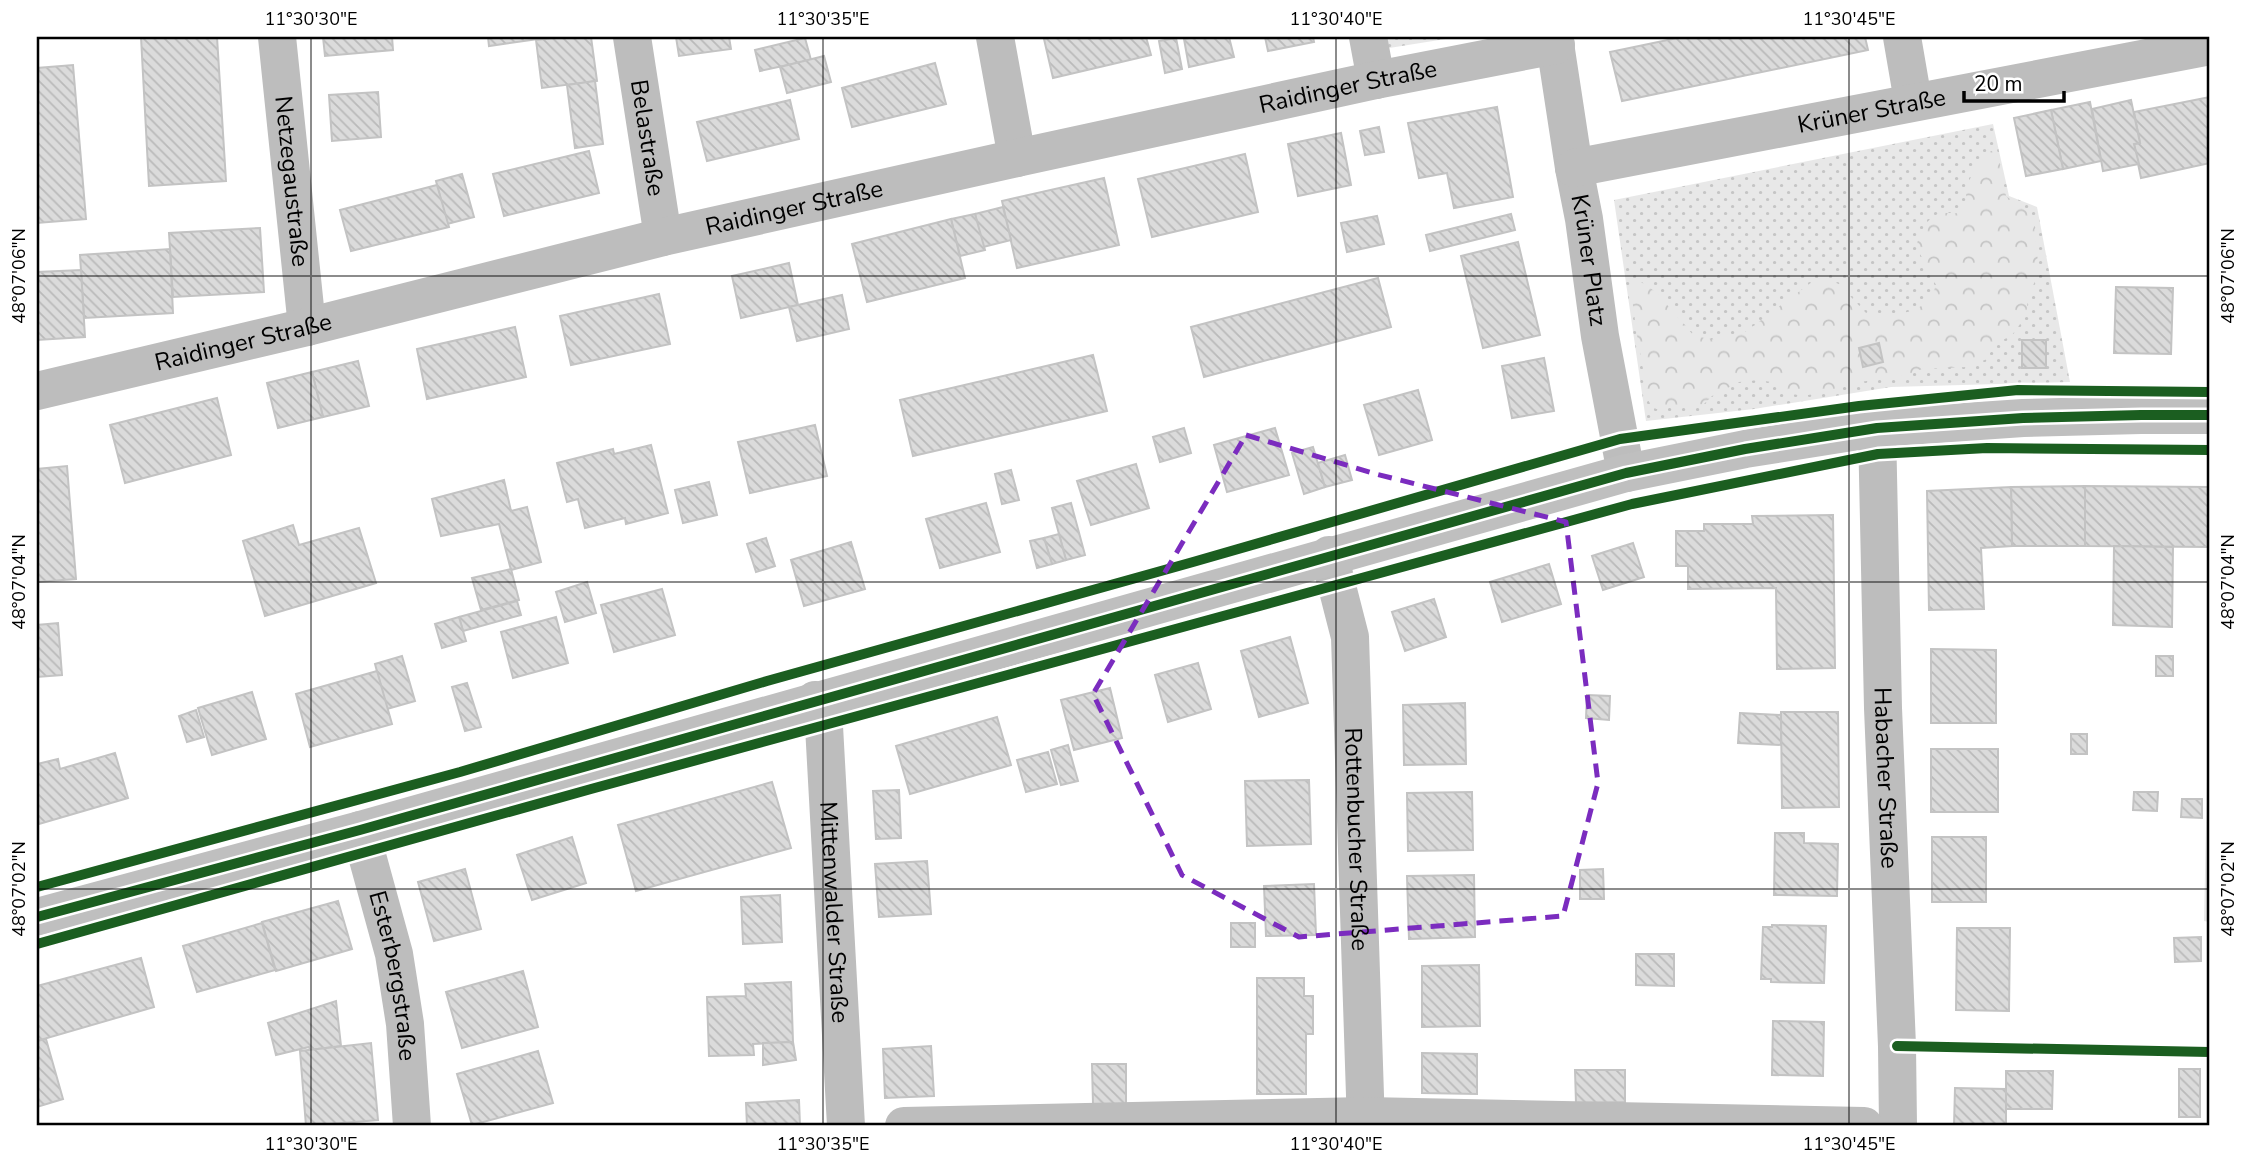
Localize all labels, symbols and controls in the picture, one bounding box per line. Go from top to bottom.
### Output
text: 11°30'30"E [265,7,358,31]
text: 11°30'35"E [777,7,870,31]
text: 11°30'40"E [1290,7,1383,31]
text: 11°30'45"E [1803,7,1896,31]
street label: Raidinger Straße [1256,53,1440,121]
scale bar [1964,60,2063,104]
text: 20 m [1974,70,2023,98]
street label: Belastraße [623,77,672,198]
street label: Krüner Straße [1795,81,1948,141]
street label: Netzegaustraße [267,94,317,268]
street label: Raidinger Straße [702,172,886,243]
street label: Krüner Platz [1564,191,1614,328]
text: 48°07'06"N [7,228,31,324]
text: 48°07'06"N [2216,228,2240,324]
street label: Raidinger Straße [152,305,335,379]
text: 48°07'04"N [7,534,31,630]
text: 48°07'04"N [2216,534,2240,630]
street label: Habacher Straße [1867,687,1906,869]
street label: Rottenbucher Straße [1337,727,1376,951]
street label: Mittenwalder Straße [812,801,856,1024]
text: 48°07'02"N [7,841,31,937]
text: 48°07'02"N [2216,841,2240,937]
street label: Esterbergstraße [361,887,423,1062]
text: 11°30'30"E [265,1132,358,1156]
text: 11°30'35"E [777,1132,870,1156]
text: 11°30'40"E [1290,1132,1383,1156]
text: 11°30'45"E [1803,1132,1896,1156]

